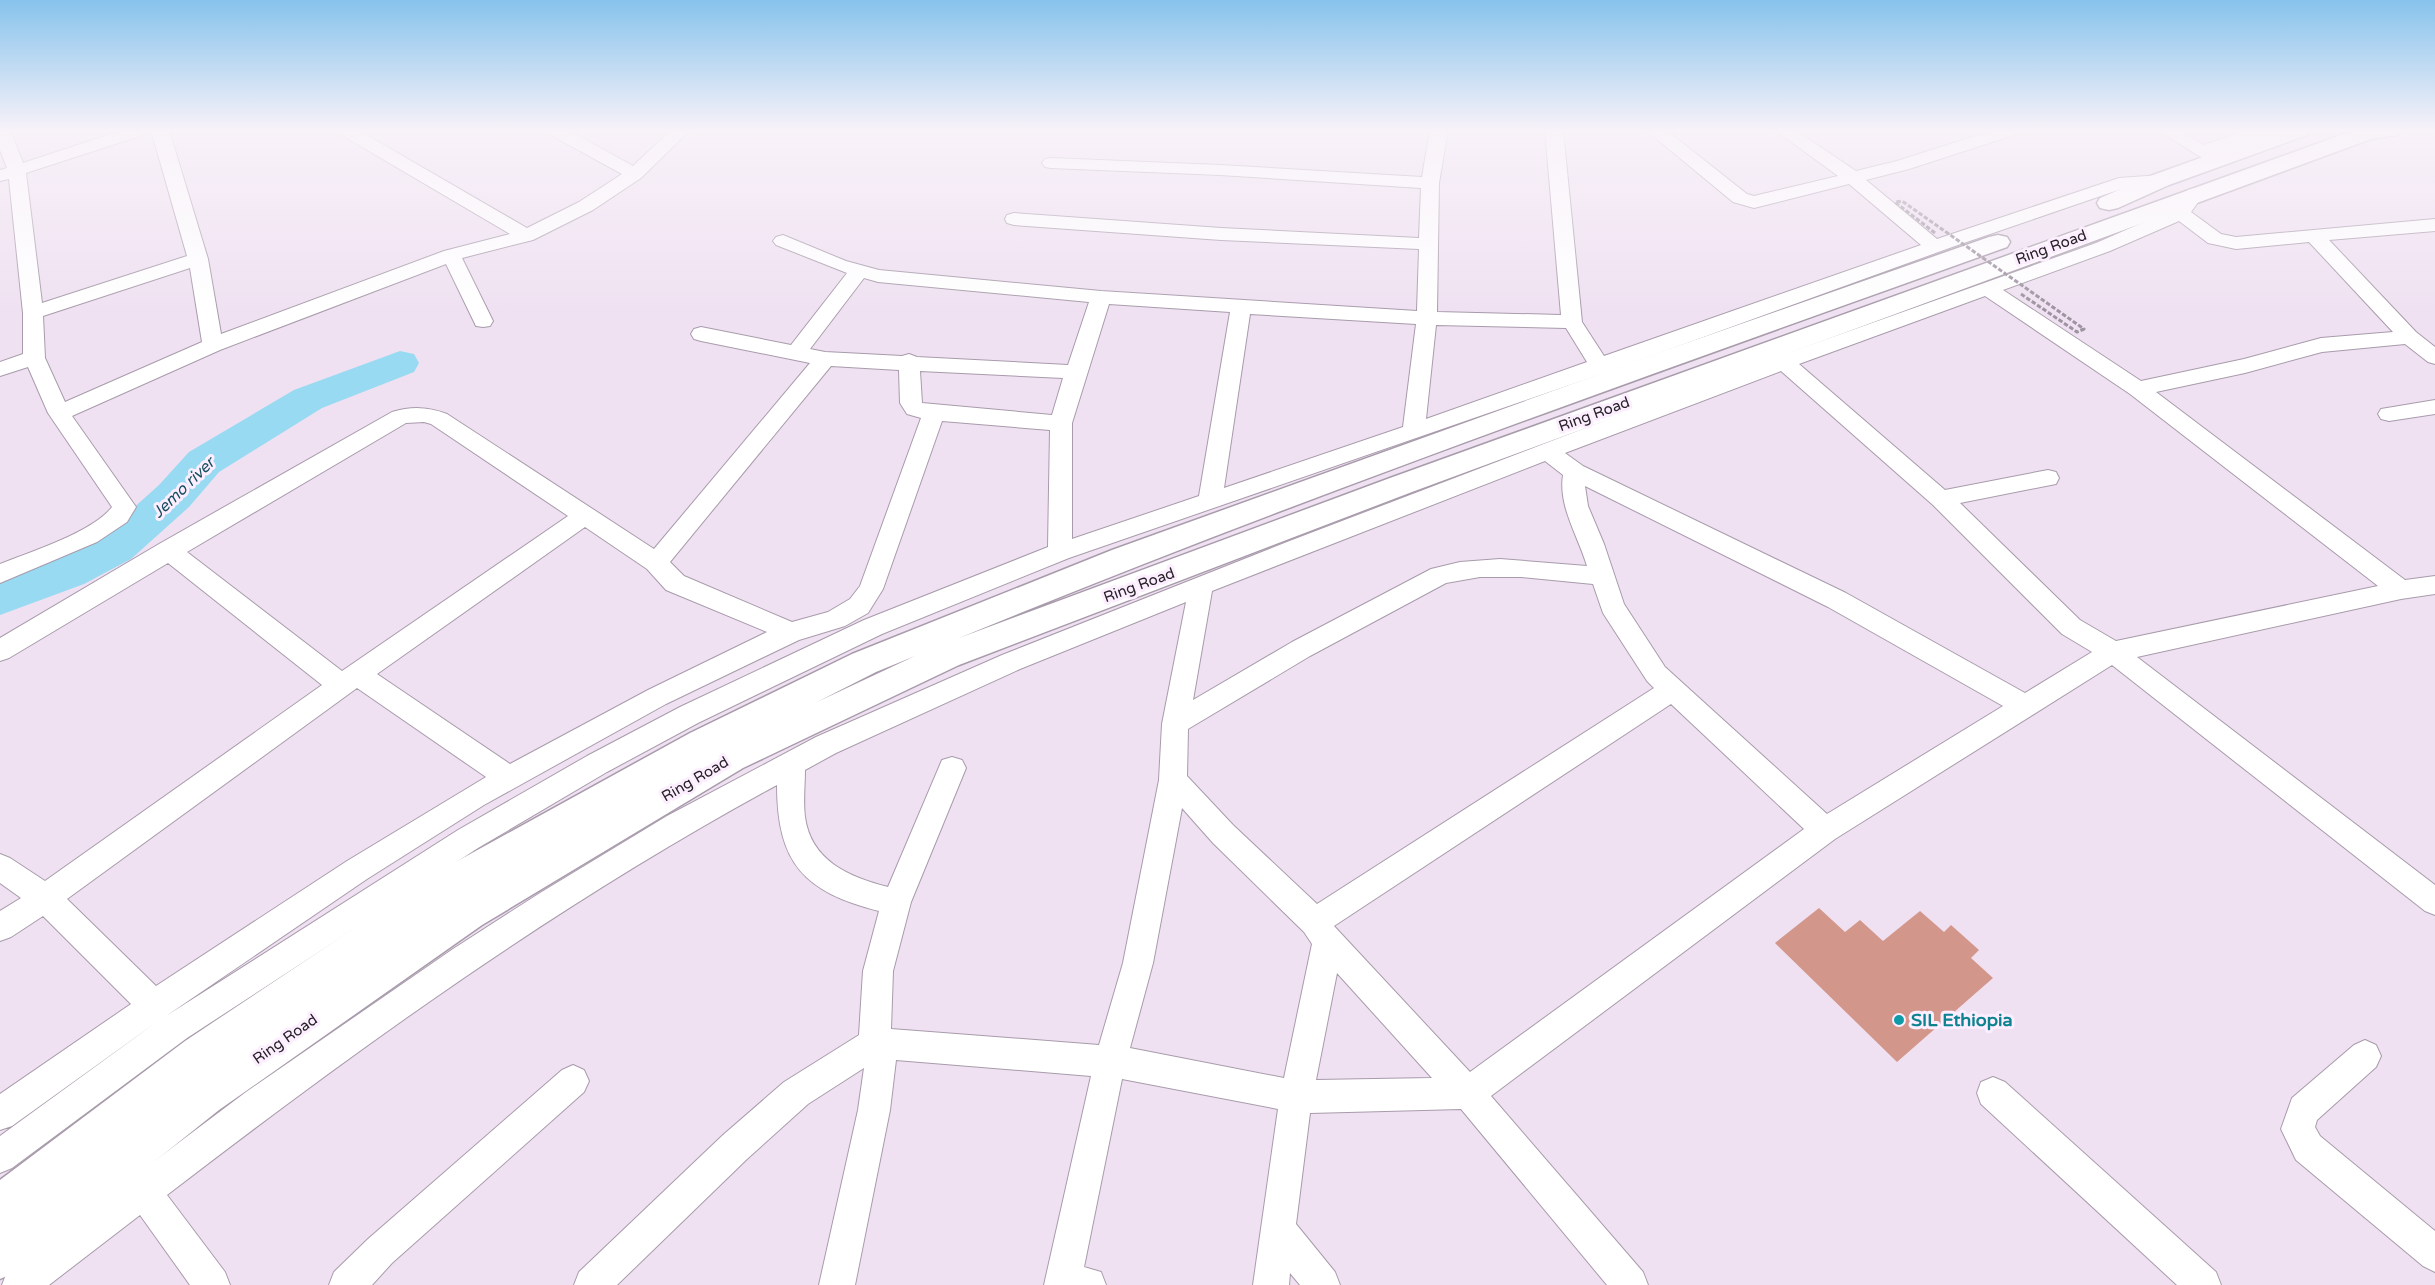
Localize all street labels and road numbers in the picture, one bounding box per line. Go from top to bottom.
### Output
street label: Ring Road [2013,226,2089,268]
street label: Ring Road [1556,393,1632,435]
street label: Ring Road [1101,564,1177,606]
street label: Ring Road [658,753,732,805]
street label: Ring Road [249,1010,321,1068]

